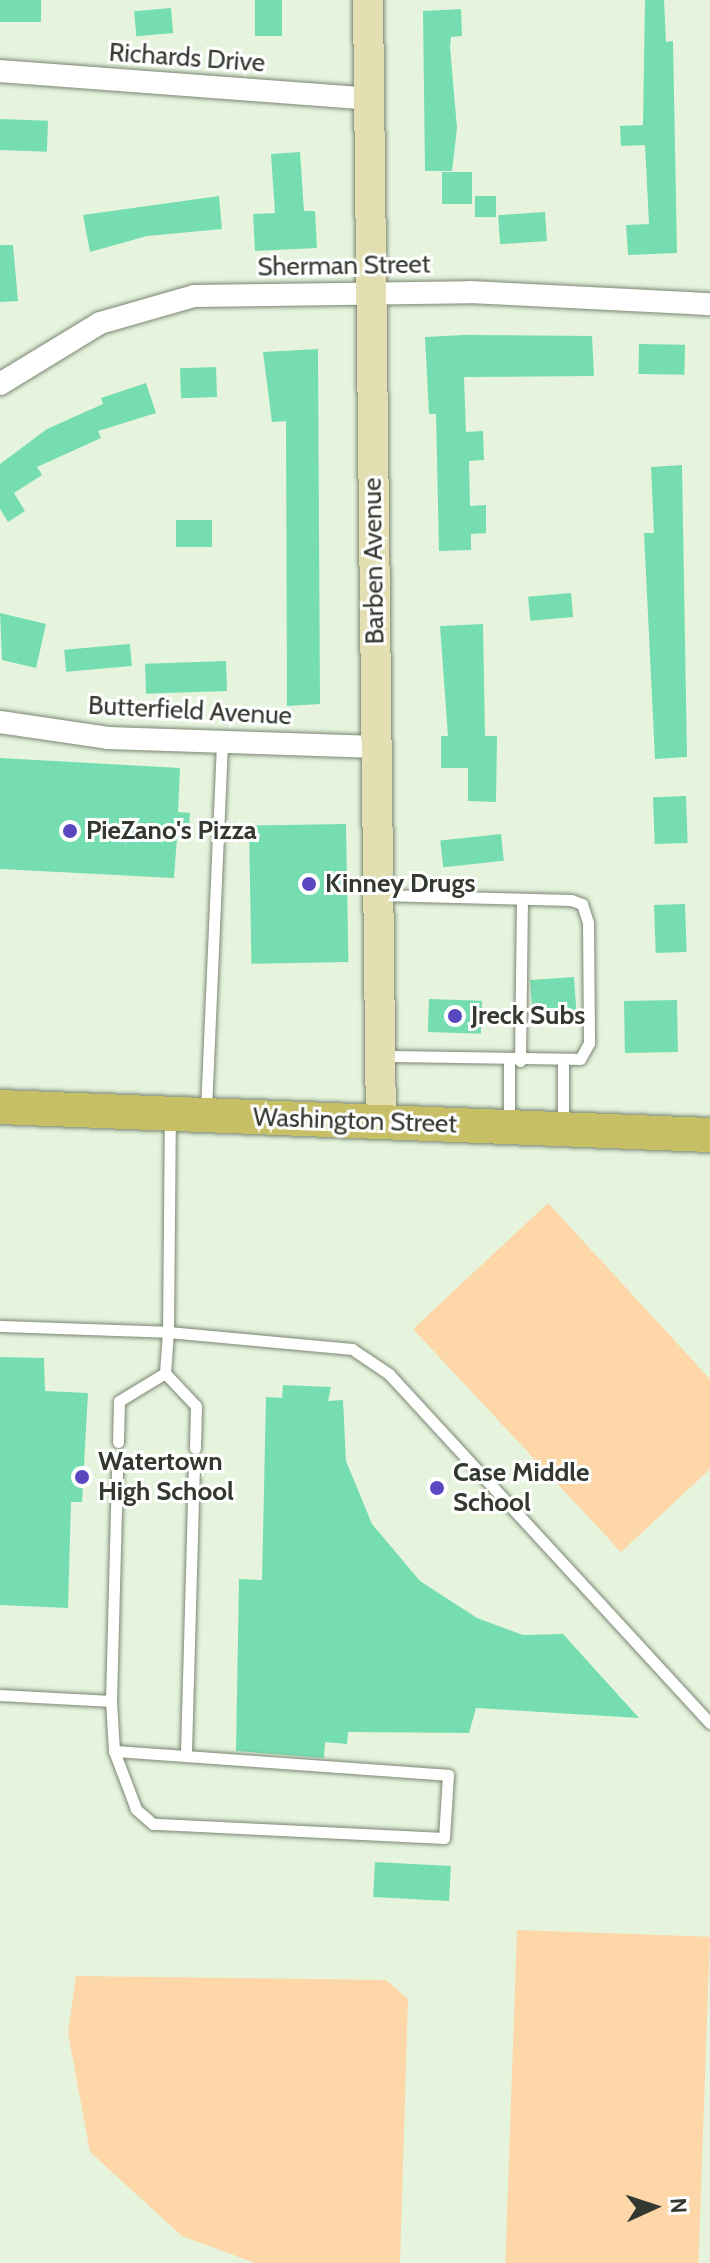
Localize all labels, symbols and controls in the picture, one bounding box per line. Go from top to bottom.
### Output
street label: Richards Drive [108,37,266,79]
street label: Sherman Street [257,249,431,283]
street label: Barben Avenue [357,477,391,645]
street label: Butterfield Avenue [87,690,293,732]
place label: PieZano's Pizza [86,815,257,847]
marker: PieZano's Pizza [61,822,79,840]
place label: Kinney Drugs [325,868,475,900]
marker: Kinney Drugs [300,875,318,893]
place label: Jreck Subs [471,1000,585,1032]
marker: Jreck Subs [446,1007,464,1025]
street label: Washington Street [252,1102,458,1140]
place label: Watertown High School [98,1446,234,1508]
place label: Case Middle School [453,1457,589,1518]
marker: Watertown High School [73,1468,91,1486]
marker: Case Middle School [428,1479,446,1497]
north arrow [614,2167,694,2247]
text: N [665,2197,692,2214]

